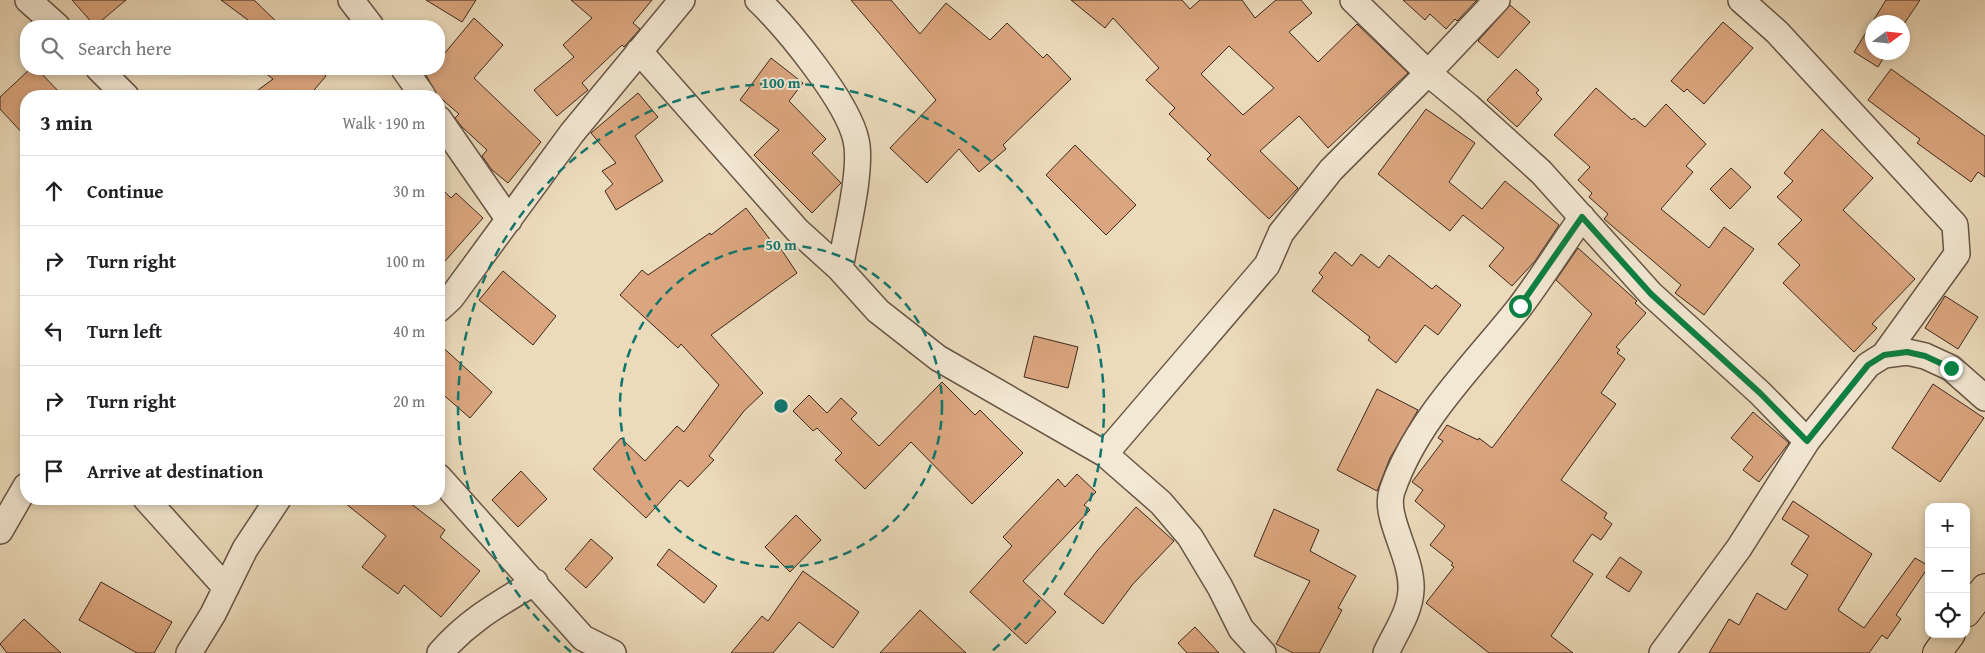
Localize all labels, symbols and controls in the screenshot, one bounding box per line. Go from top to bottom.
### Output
north arrow [1865,15,1910,60]
search box [20,20,445,75]
icon: search [38,34,66,62]
text: Search here [78,34,172,62]
text: 100 m [761,72,801,93]
text: 3 min [40,107,92,138]
text: Walk · 190 m [342,111,425,135]
icon: ahead [40,177,68,205]
text: Continue [87,177,164,205]
text: 30 m [393,179,425,203]
text: 50 m [765,234,797,255]
icon: right [40,247,68,275]
text: Turn right [87,247,176,275]
text: 100 m [385,249,425,273]
route start [1509,295,1532,318]
icon: left [40,317,68,345]
text: Turn left [87,317,162,345]
text: 40 m [393,319,425,343]
route end [1940,357,1963,380]
icon: right [40,387,68,415]
text: Turn right [87,387,176,415]
text: 20 m [393,389,425,413]
centre of rings [772,397,790,415]
icon: arrive [40,457,68,485]
text: Arrive at destination [87,457,263,485]
map controls [1925,503,1970,638]
button: + [1925,503,1970,548]
button: − [1925,548,1970,593]
button: locate [1925,593,1970,638]

